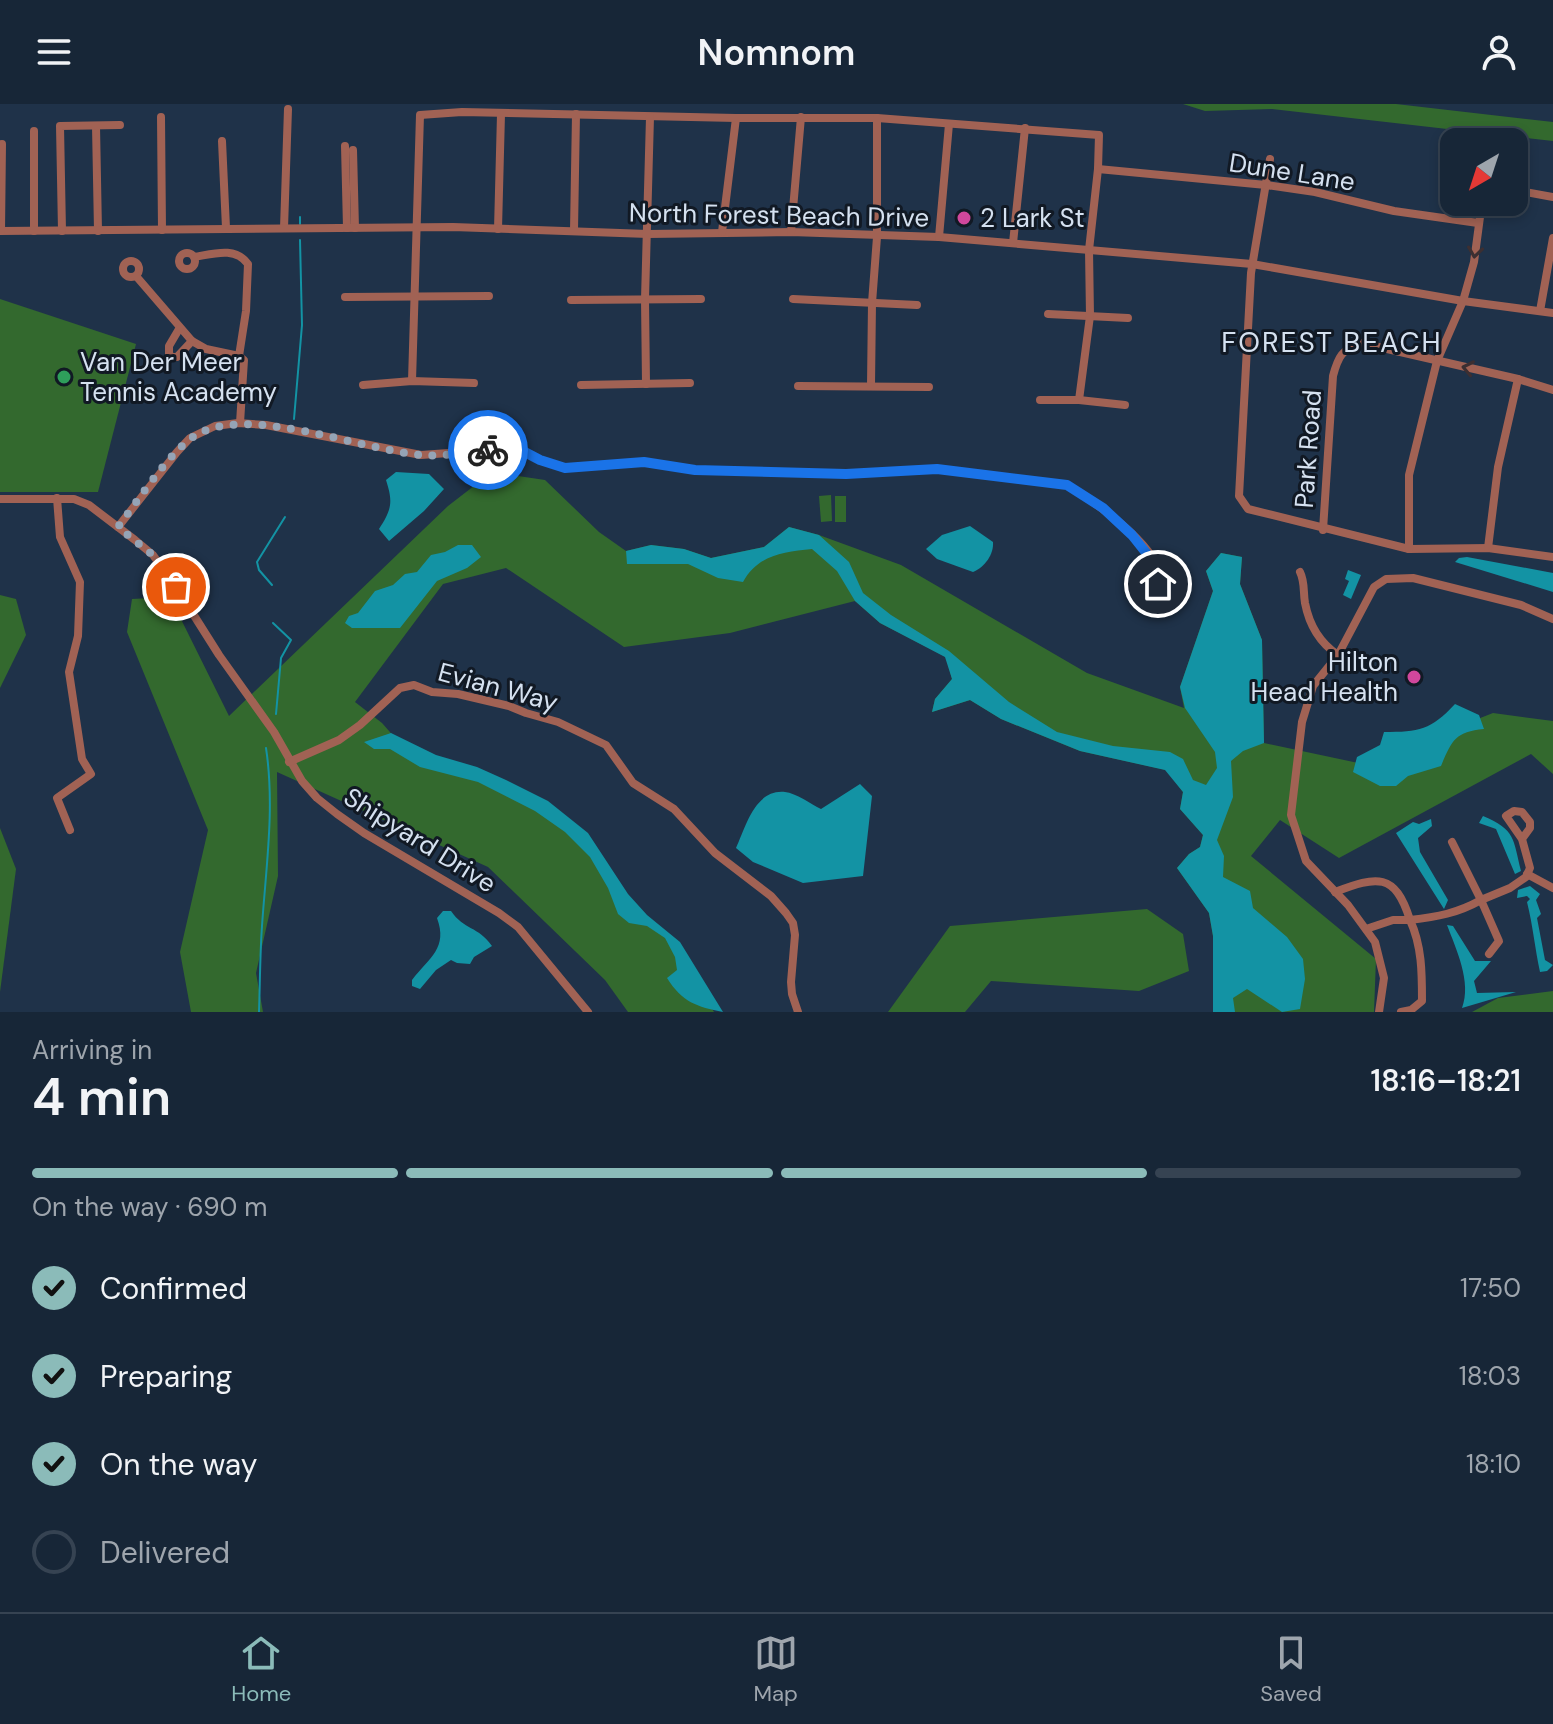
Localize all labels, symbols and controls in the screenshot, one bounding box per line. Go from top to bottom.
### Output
text: Nomnom [698,29,855,76]
icon: menu [32,30,76,74]
icon: person [1477,30,1521,74]
north arrow [1440,128,1528,216]
map controls [1440,128,1528,216]
street label: Dune Lane [1227,145,1357,199]
street label: North Forest Beach Drive [629,195,929,235]
place label: 2 Lark St [980,201,1085,235]
marker: 2 Lark St [955,209,973,227]
one-way arrow [1467,245,1484,259]
district label: FOREST BEACH [1221,324,1443,361]
place label: Van Der Meer Tennis Academy [80,345,277,409]
one-way arrow [1462,360,1476,377]
marker: Van Der Meer Tennis Academy [55,368,73,386]
street label: Park Road [1287,389,1329,509]
courier [448,410,528,490]
icon: bike [466,428,510,472]
pin [1124,550,1192,618]
pin [142,553,210,621]
icon: home [1136,562,1180,606]
icon: bag [154,565,198,609]
place label: Hilton Head Health [1251,645,1398,709]
street label: Evian Way [434,655,562,719]
marker: Hilton Head Health [1405,668,1423,686]
street label: Shipyard Drive [338,780,502,900]
text: Arriving in [32,1033,152,1067]
text: 18:16–18:21 [1370,1061,1521,1100]
text: 4 min [32,1063,171,1131]
text: On the way · 690 m [32,1190,267,1224]
icon: check [32,1266,76,1310]
text: Confirmed [100,1269,247,1308]
text: 17:50 [1460,1271,1521,1305]
icon: check [32,1354,76,1398]
text: Preparing [100,1357,232,1396]
text: 18:03 [1459,1359,1521,1393]
icon: check [32,1442,76,1486]
text: On the way [100,1445,257,1484]
text: 18:10 [1466,1447,1521,1481]
text: Delivered [100,1533,230,1572]
tab: Home [231,1631,291,1708]
tab: Map [754,1631,798,1708]
tab: Saved [1260,1631,1322,1708]

